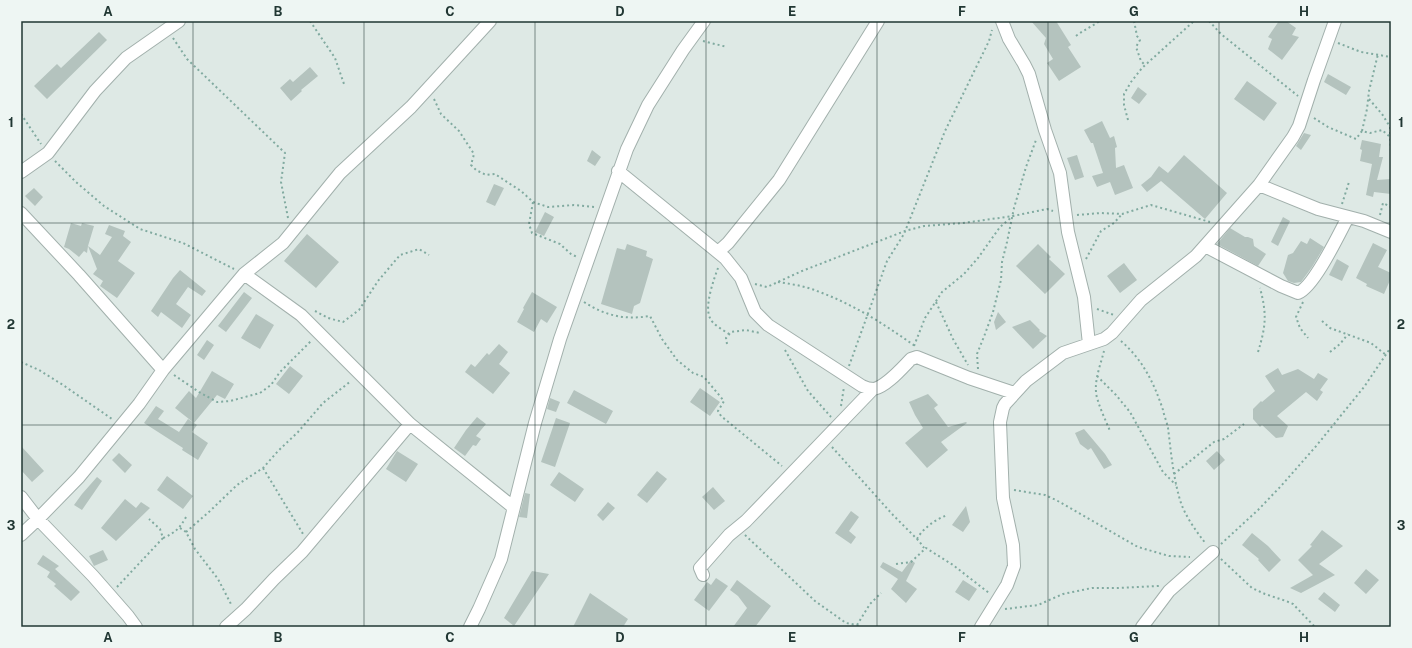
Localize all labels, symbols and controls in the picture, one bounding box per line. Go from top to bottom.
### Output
text: A [103,4,113,19]
text: B [274,4,283,19]
text: C [445,4,455,19]
text: D [615,4,625,19]
text: E [788,4,796,19]
text: F [958,4,966,19]
text: G [1129,4,1139,19]
text: H [1299,4,1309,19]
text: 1 [8,115,14,130]
text: 1 [1398,115,1404,130]
text: 2 [7,317,15,332]
text: 2 [1397,317,1405,332]
text: 3 [7,518,16,533]
text: 3 [1397,518,1406,533]
text: A [103,630,113,645]
text: B [274,630,283,645]
text: C [445,630,455,645]
text: D [615,630,625,645]
text: E [788,630,796,645]
text: F [958,630,966,645]
text: G [1129,630,1139,645]
text: H [1299,630,1309,645]

